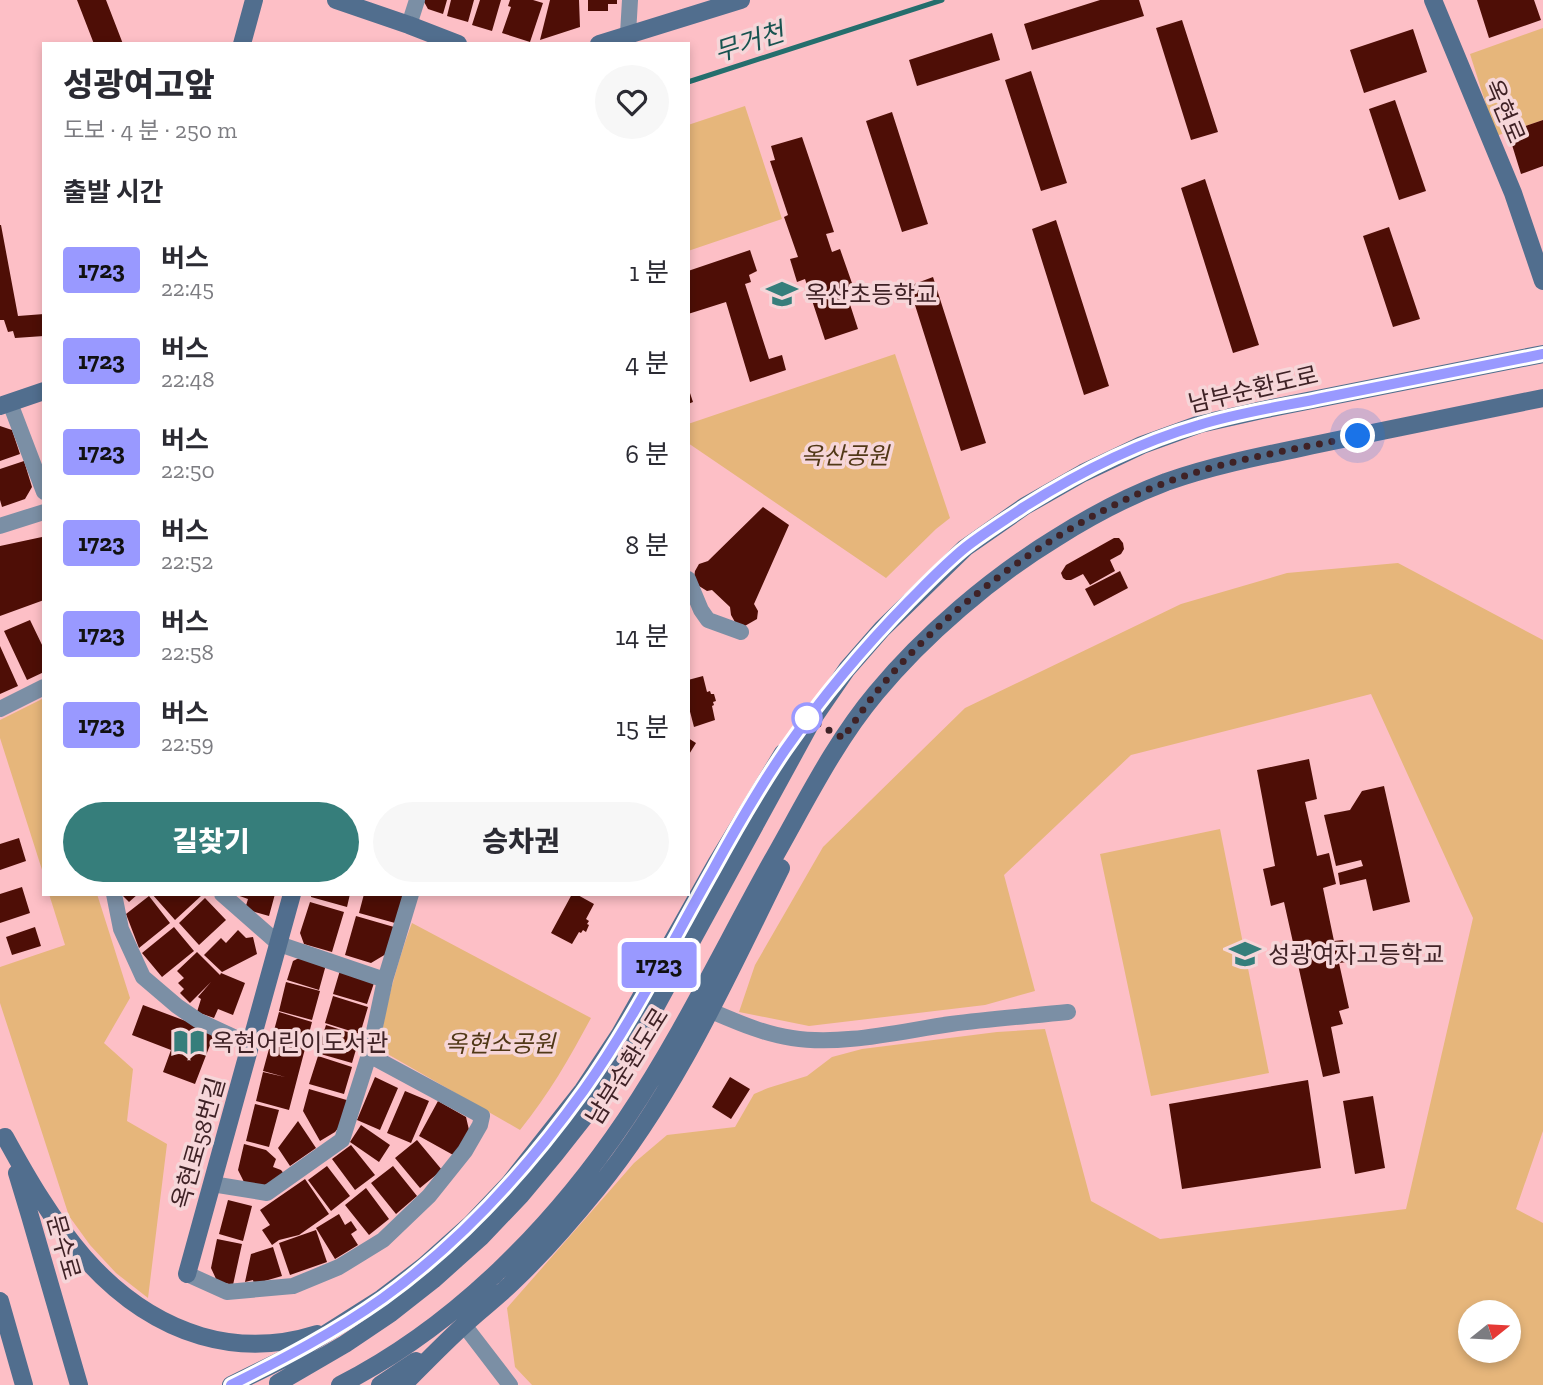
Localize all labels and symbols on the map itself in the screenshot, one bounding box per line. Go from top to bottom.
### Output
water label: 무거천 [710,15,791,68]
street label: 옥현로 [1479,75,1531,147]
school or university icon: 옥산초등학교 [765,277,799,311]
place label: 옥산초등학교 [805,280,937,309]
street label: 남부순환도로 [1185,360,1321,418]
your location [1340,418,1375,453]
park label: 옥산공원 [801,441,891,470]
unlabelled marker [792,703,822,733]
school or university icon: 성광여자고등학교 [1228,937,1262,971]
place label: 성광여자고등학교 [1268,940,1445,969]
line badge: 1723 [610,942,708,988]
street label: 남부순환도로 [580,1002,674,1130]
library icon: 옥현어린이도서관 [172,1025,206,1059]
place label: 옥현어린이도서관 [212,1028,389,1057]
park label: 옥현소공원 [445,1029,557,1058]
street label: 옥현로58번길 [165,1074,231,1212]
street label: 문수로 [41,1211,87,1283]
north arrow [1458,1300,1521,1363]

